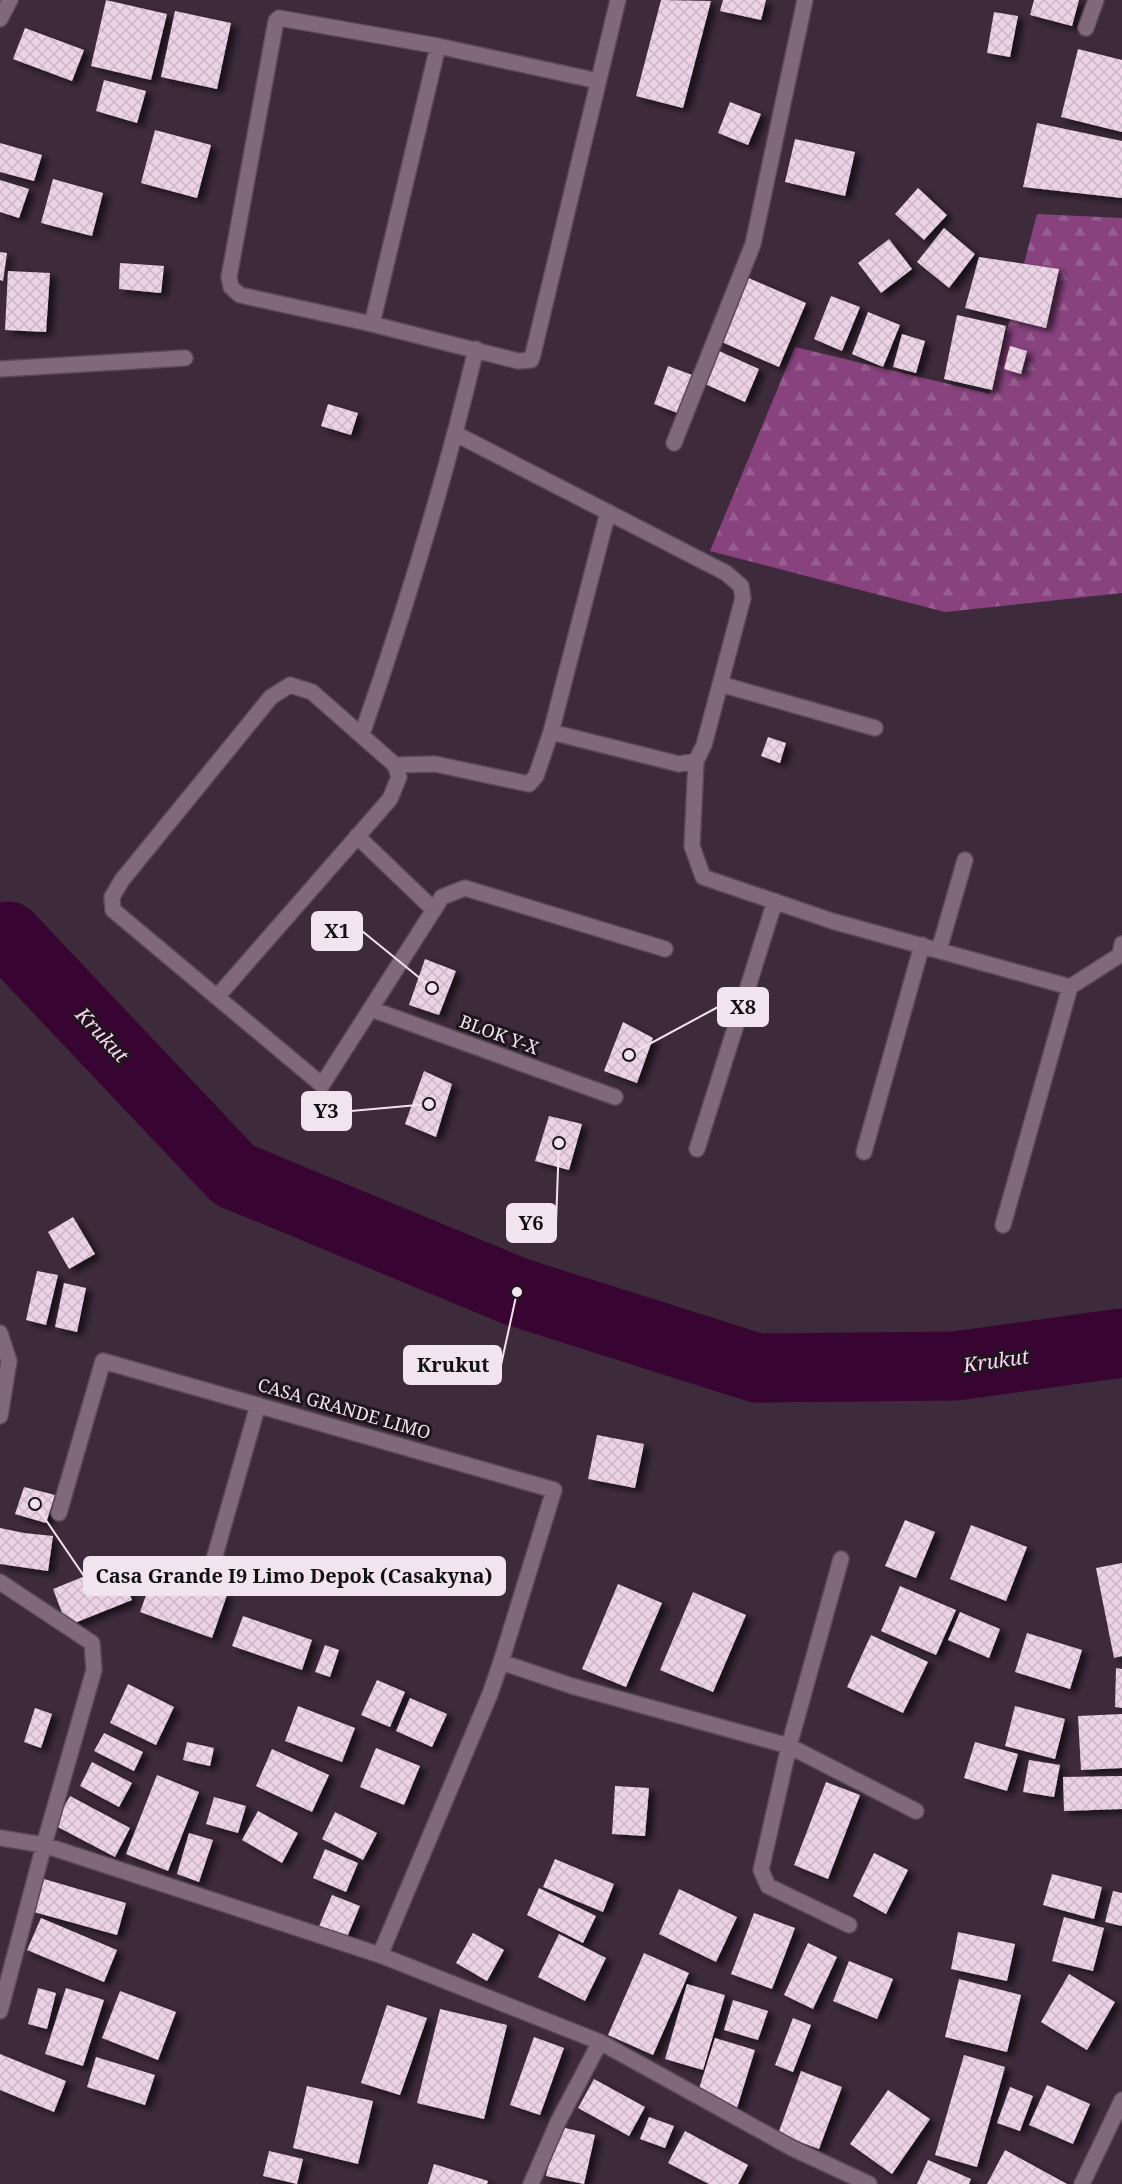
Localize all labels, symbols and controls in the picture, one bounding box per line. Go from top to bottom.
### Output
callout: X1 [312,912,362,950]
text: X1 [324,917,350,944]
callout: X8 [718,988,768,1026]
text: X8 [730,993,756,1020]
water label: Krukut [69,1001,135,1068]
street label: BLOK Y-X [457,1009,542,1059]
callout: Y3 [302,1092,351,1130]
text: Y3 [313,1097,339,1124]
callout: Y6 [507,1204,556,1242]
text: Y6 [518,1209,544,1236]
water label: Krukut [960,1342,1031,1379]
callout: Krukut [404,1346,501,1384]
text: Krukut [417,1351,489,1378]
street label: CASA GRANDE LIMO [255,1372,433,1444]
callout: Casa Grande I9 Limo Depok (Casakyna) [84,1557,505,1595]
text: Casa Grande I9 Limo Depok (Casakyna) [95,1562,493,1589]

